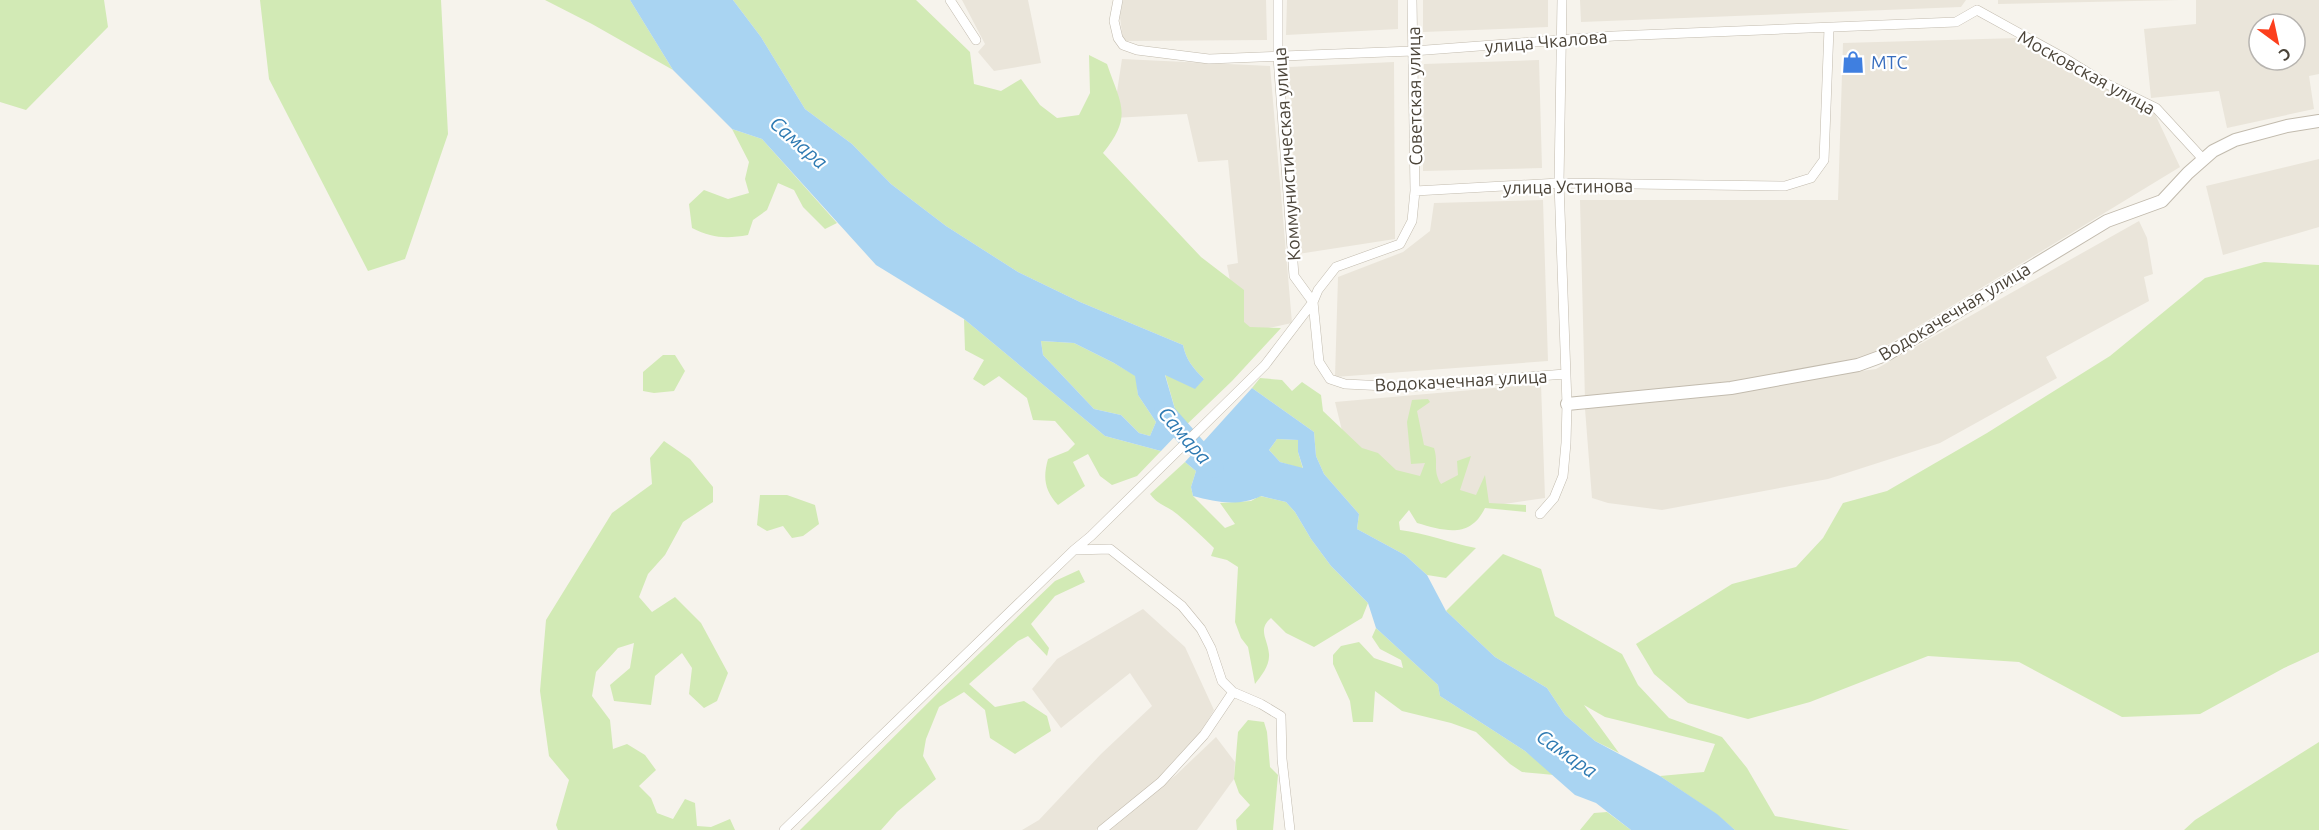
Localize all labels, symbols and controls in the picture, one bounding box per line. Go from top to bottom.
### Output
north arrow [2247,12,2307,72]
street label: Советская улица [1403,26,1425,166]
street label: улица Чкалова [1484,26,1608,56]
street label: Московская улица [2015,26,2159,118]
text: С [2276,44,2294,65]
street label: Коммунистическая улица [1269,47,1303,261]
shop icon: МТС [1840,49,1866,75]
place label: МТС [1871,52,1907,72]
water label: Самара [766,111,833,173]
street label: улица Устинова [1503,175,1633,197]
street label: Водокачечная улица [1875,258,2033,364]
street label: Водокачечная улица [1374,365,1548,395]
water label: Самара [1154,402,1216,469]
water label: Самара [1532,724,1602,782]

